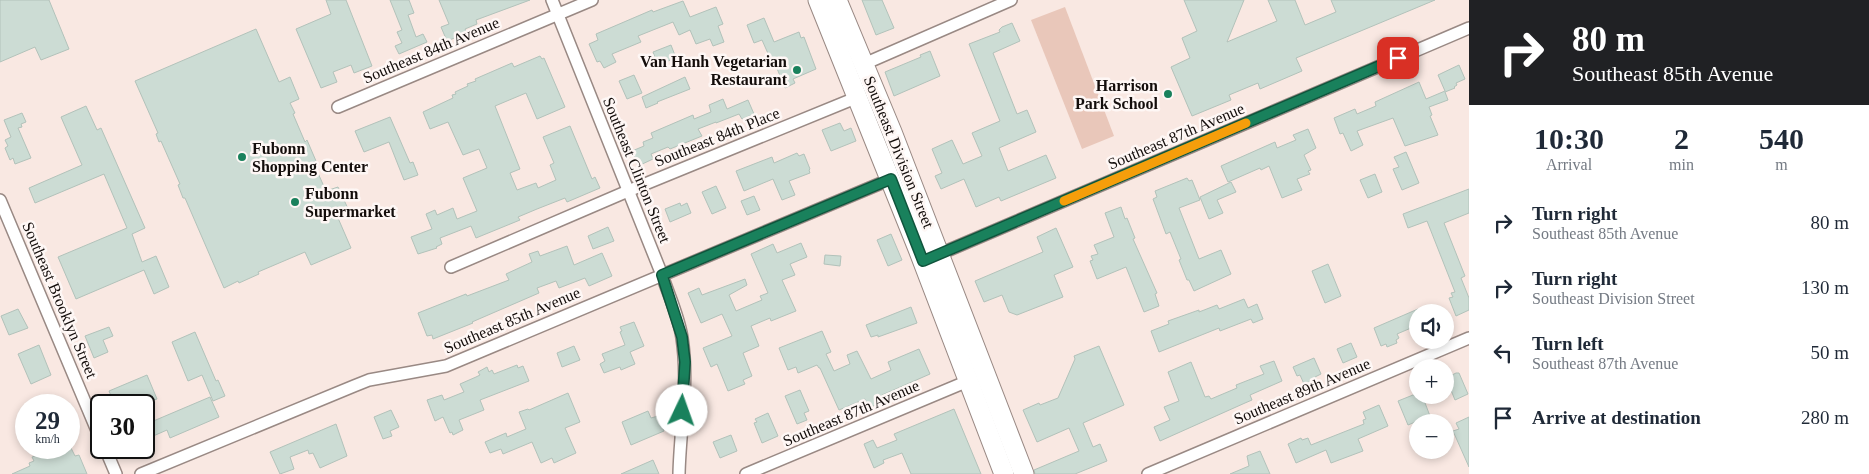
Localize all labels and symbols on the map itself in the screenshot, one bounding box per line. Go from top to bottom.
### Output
street label: Southeast 84th Avenue [360,14,502,86]
pin [1377,37,1419,79]
place label: Van Hanh Vegetarian Restaurant [640,53,788,88]
marker: Van Hanh Vegetarian Restaurant [791,64,803,76]
street label: Southeast Division Street [861,73,938,231]
place label: Harrison Park School [1075,77,1159,112]
marker: Harrison Park School [1162,88,1174,100]
street label: Southeast Clinton Street [600,95,674,246]
street label: Southeast 87th Avenue [1105,100,1247,172]
street label: Southeast 84th Place [652,104,782,170]
place label: Fubonn Shopping Center [252,140,368,176]
marker: Fubonn Shopping Center [236,151,248,163]
place label: Fubonn Supermarket [305,185,396,221]
marker: Fubonn Supermarket [289,196,301,208]
street label: Southeast Brooklyn Street [18,219,101,382]
street label: Southeast 85th Avenue [441,284,583,356]
street label: Southeast 89th Avenue [1231,355,1373,427]
street label: Southeast 87th Avenue [780,377,922,449]
position arrow [655,384,707,436]
speed limit sign: 30 [90,394,155,459]

